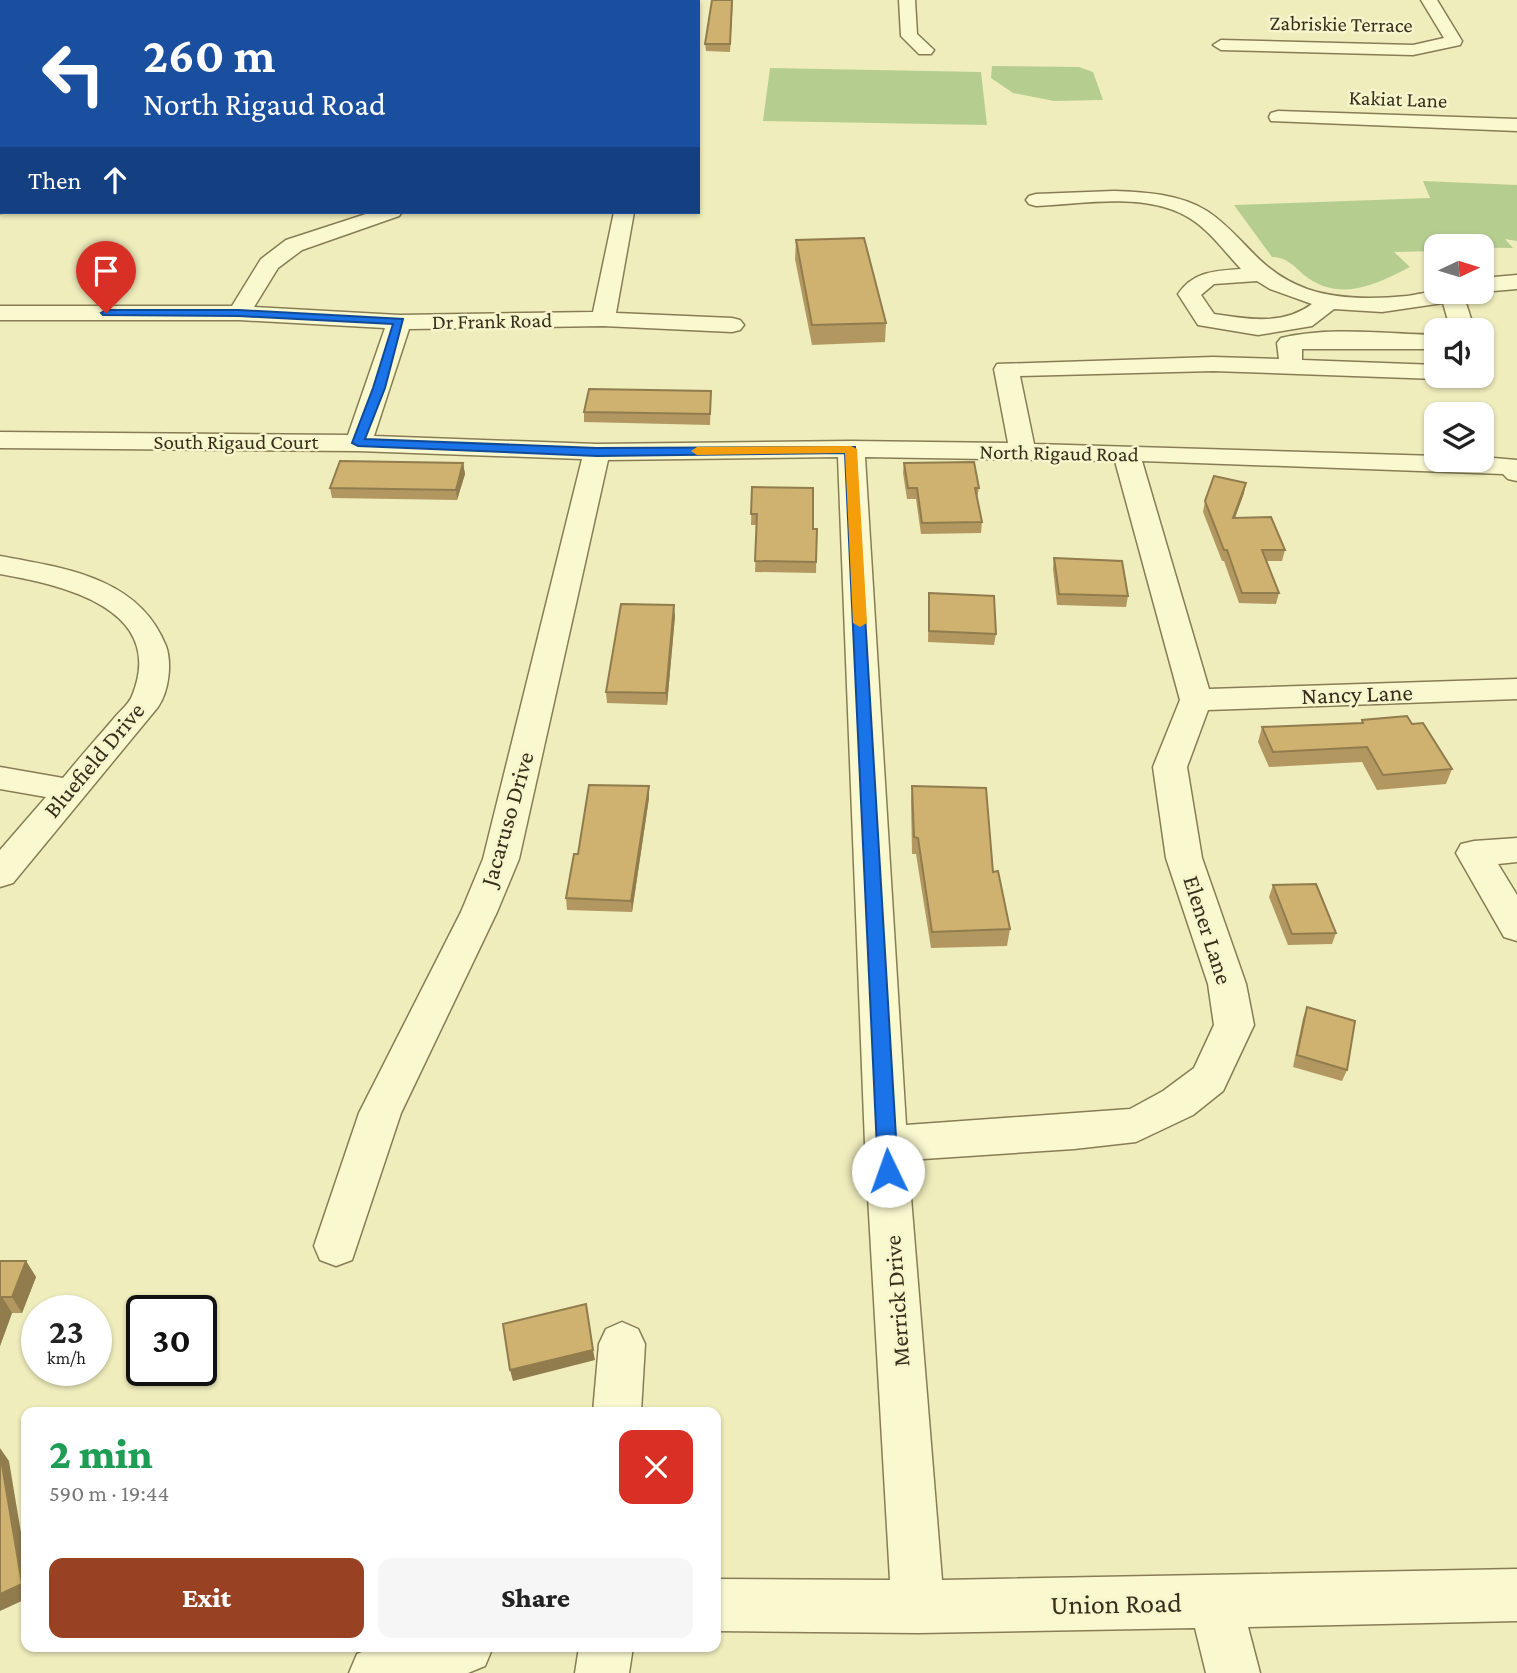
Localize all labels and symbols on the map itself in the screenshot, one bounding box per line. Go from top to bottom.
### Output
street label: Zabriskie Terrace [1269,11,1413,37]
street label: Kakiat Lane [1348,85,1448,113]
north arrow [1424,234,1494,304]
pin [76,241,136,313]
street label: Dr Frank Road [432,308,552,334]
street label: South Rigaud Court [154,430,319,454]
street label: North Rigaud Road [979,440,1139,466]
street label: Nancy Lane [1301,678,1413,709]
street label: Bluefield Drive [38,697,150,823]
street label: Jacaruso Drive [474,749,539,891]
street label: Elener Lane [1178,872,1239,988]
position arrow [851,1134,925,1208]
street label: Merrick Drive [878,1234,915,1368]
speed limit sign: 30 [126,1295,217,1386]
street label: Union Road [1050,1587,1182,1620]

